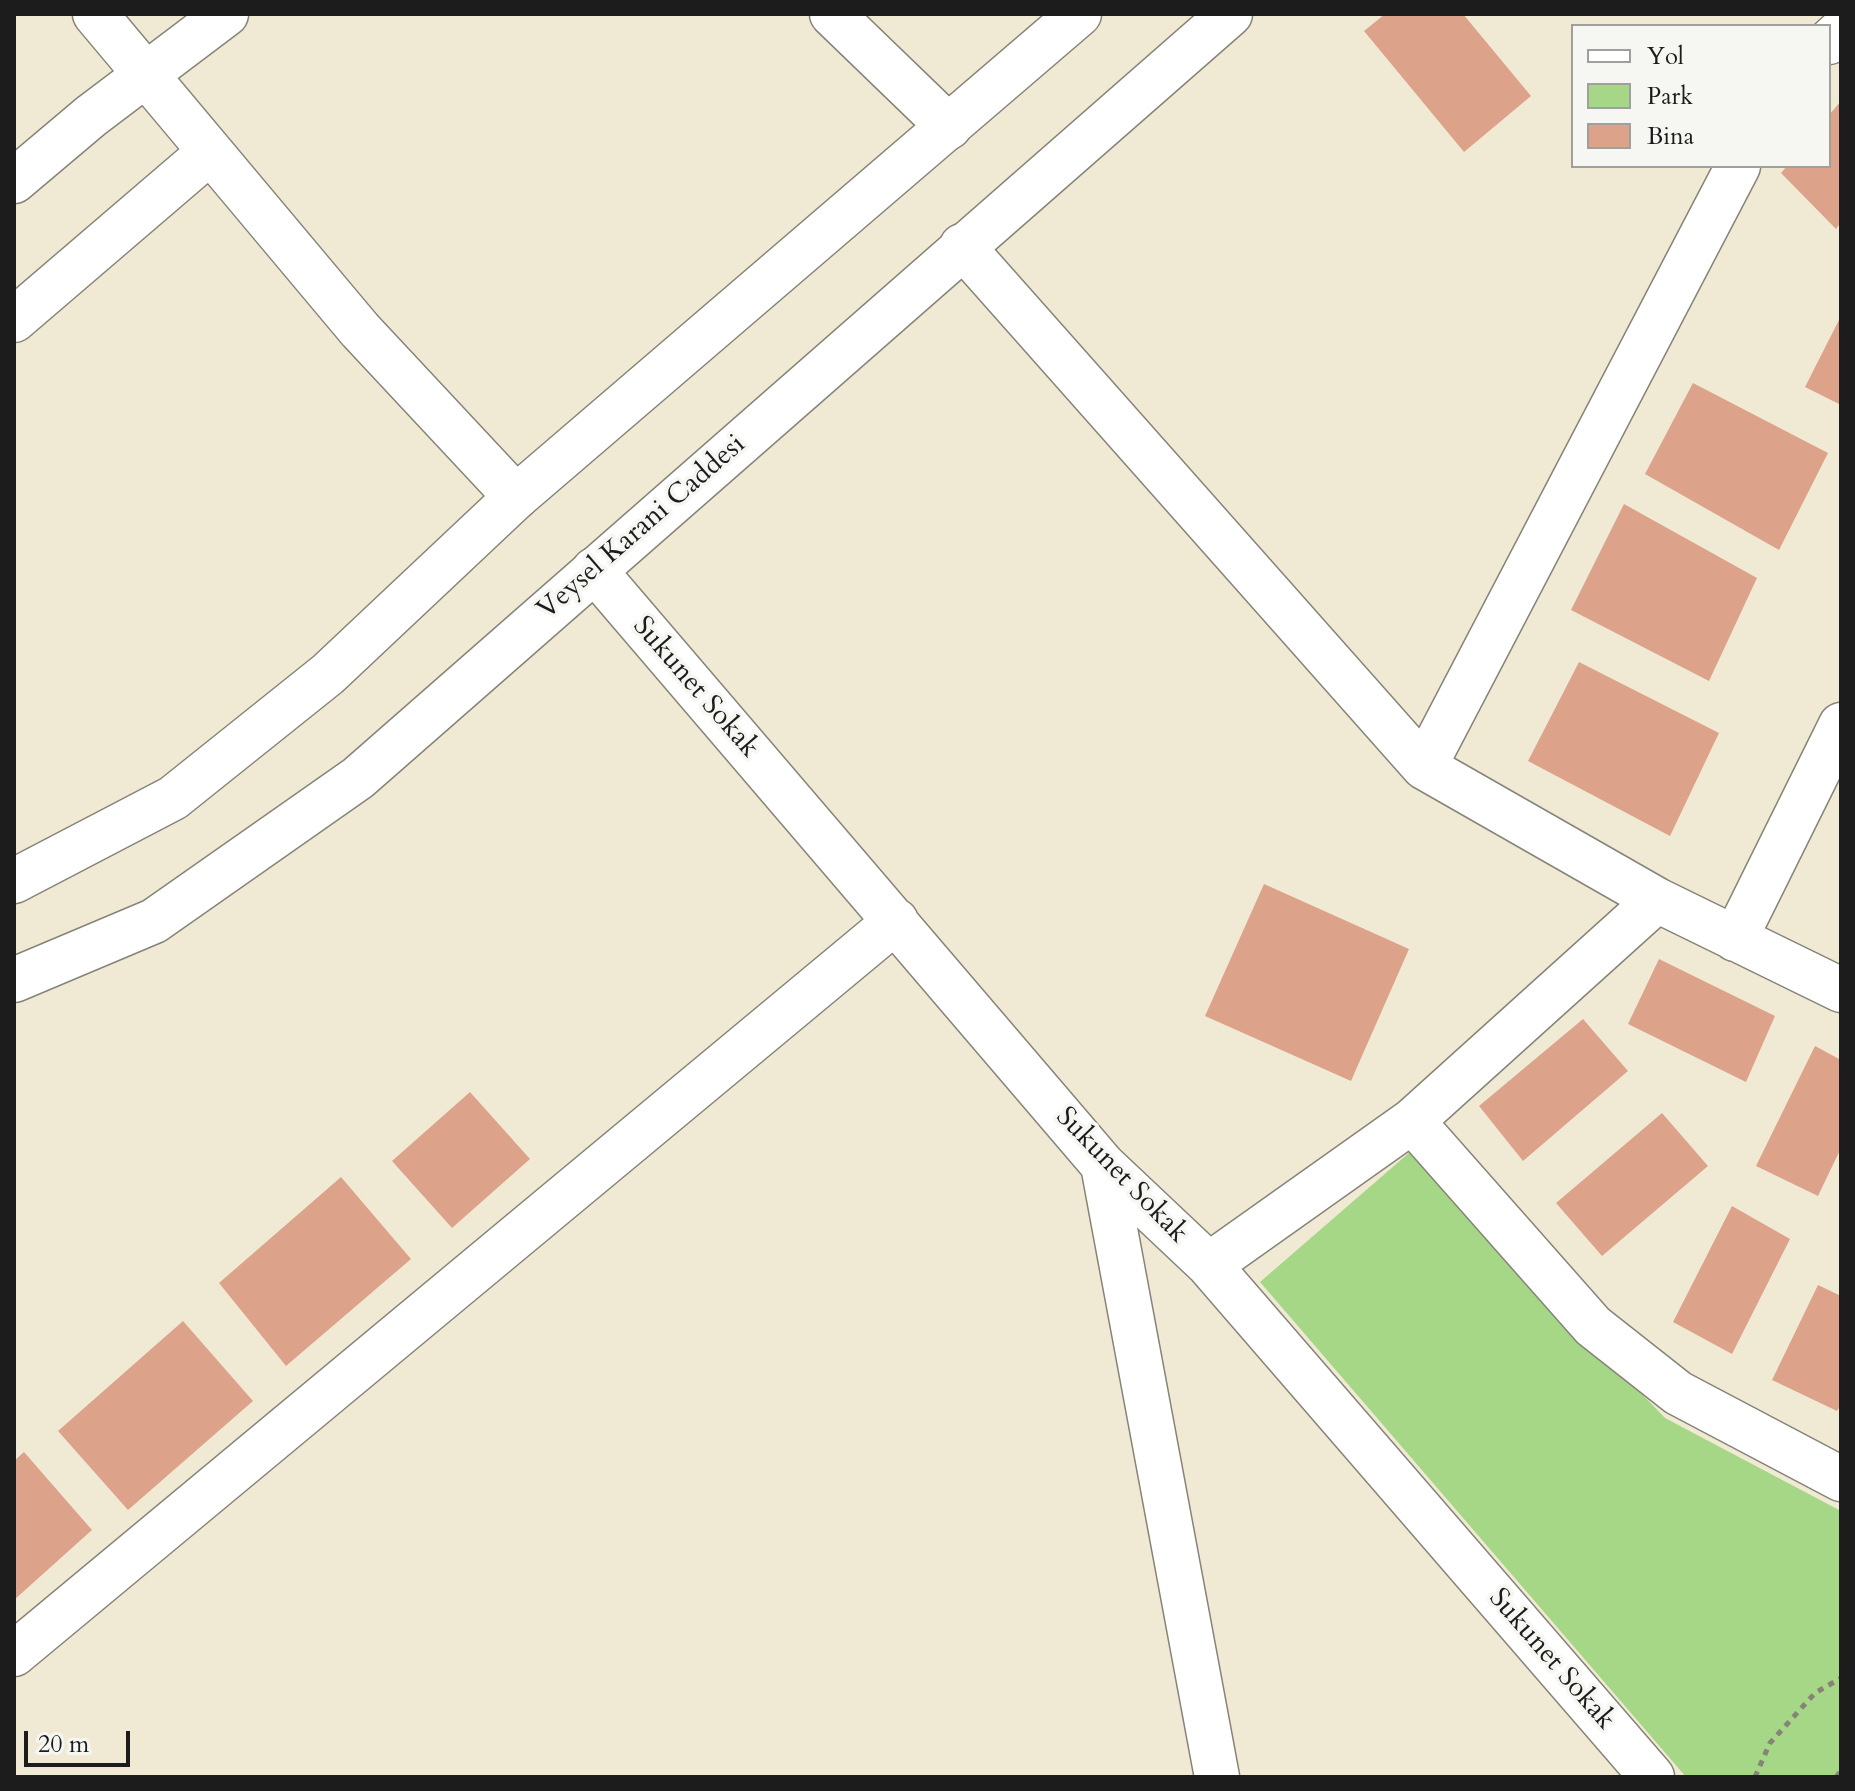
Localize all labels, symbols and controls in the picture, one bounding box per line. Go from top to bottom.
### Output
legend [1571,24,1831,168]
text: Yol [1647,40,1684,73]
text: Park [1647,80,1693,113]
text: Bina [1647,120,1694,153]
street label: Veysel Karani Caddesi [531,429,753,627]
street label: Sukunet Sokak [625,611,765,765]
street label: Sukunet Sokak [1048,1101,1194,1251]
street label: Sukunet Sokak [1481,1583,1621,1737]
scale bar [28,1715,134,1765]
text: 20 m [38,1728,89,1761]

